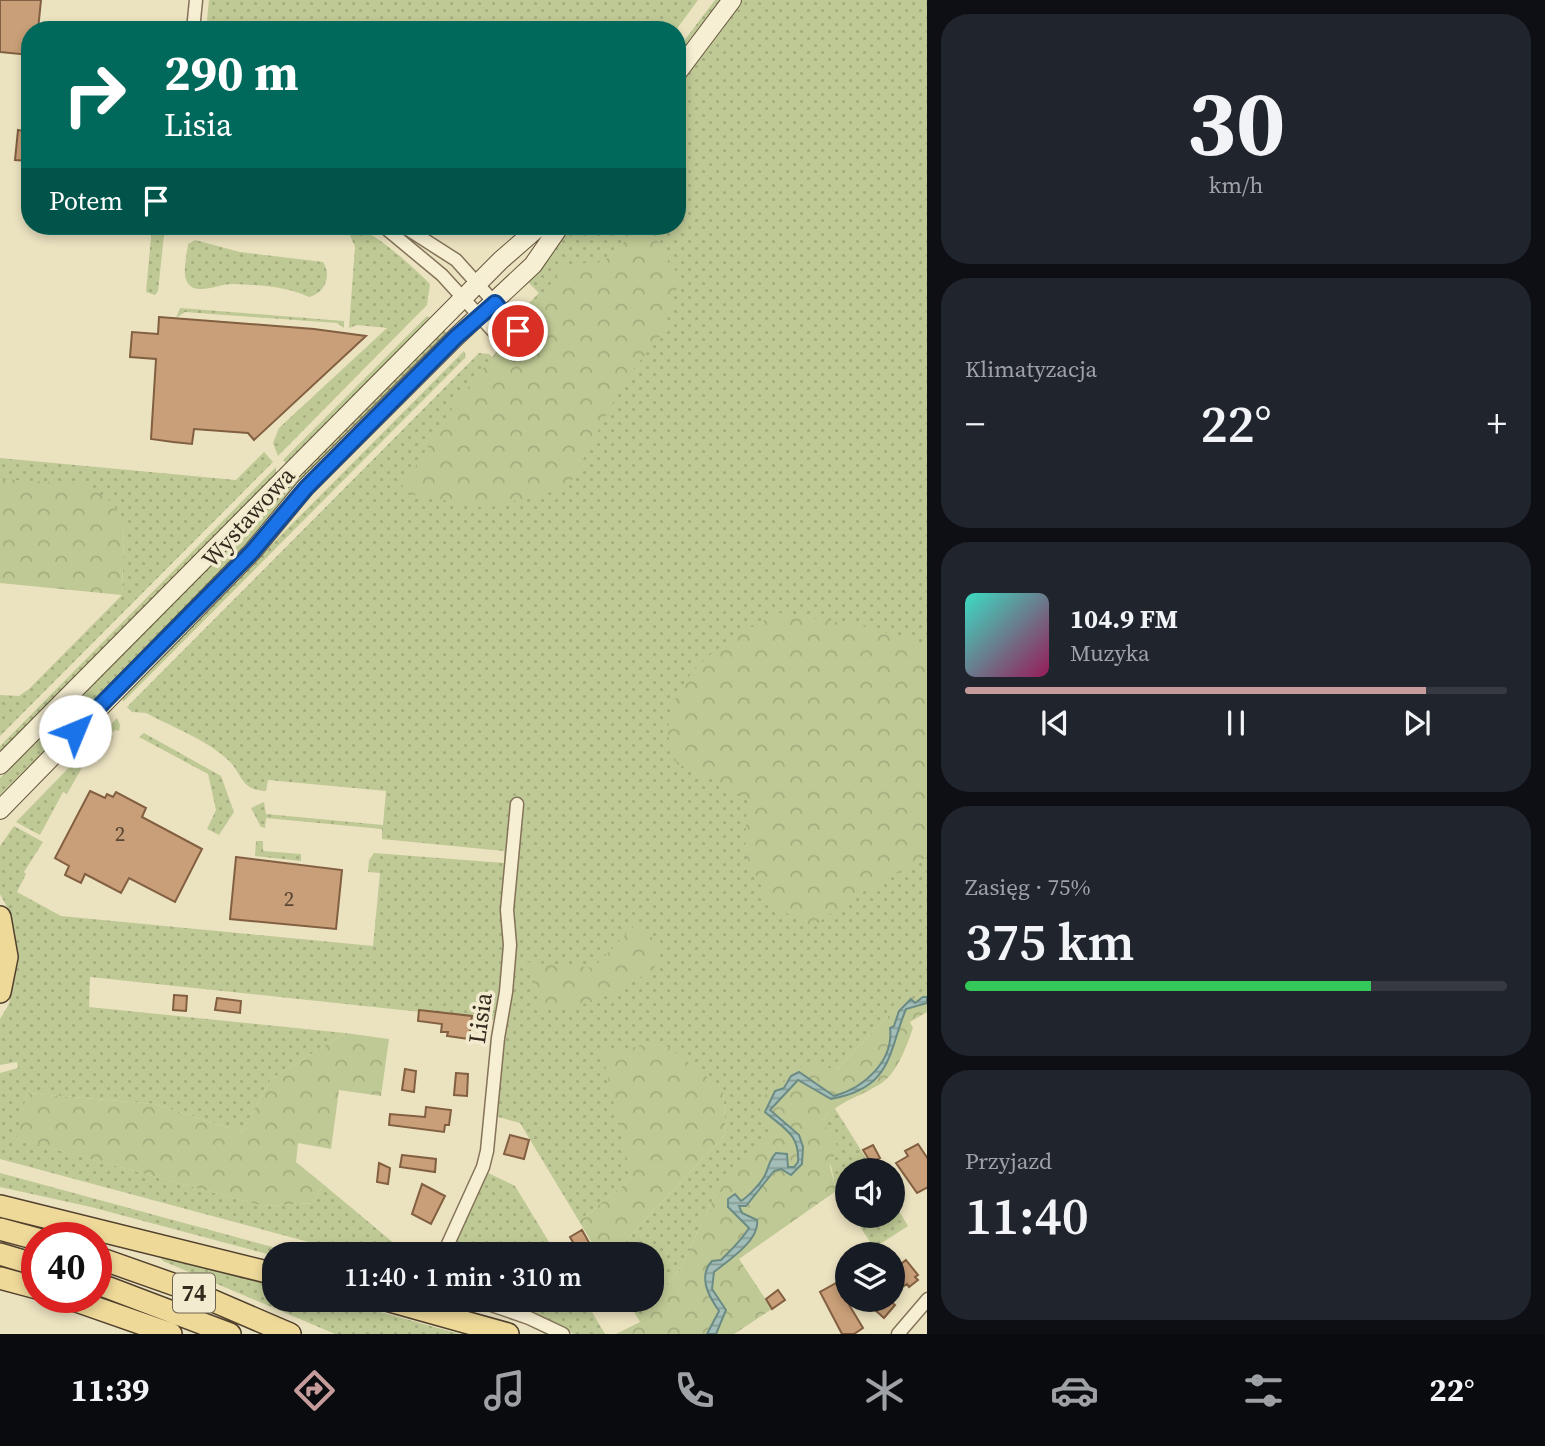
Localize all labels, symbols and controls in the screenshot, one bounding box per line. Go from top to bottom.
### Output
text: 290 m [164,39,299,106]
icon: right [49,49,140,140]
text: 30 [1187,61,1285,185]
text: Lisia [164,103,232,147]
text: km/h [1209,169,1263,201]
icon: arrive [137,182,175,220]
text: Potem [49,183,123,219]
pin [488,301,548,361]
icon: arrive [499,312,537,350]
text: Klimatyzacja [965,353,1097,385]
text: 22° [1200,388,1272,459]
text: − [965,398,985,450]
text: + [1487,398,1507,450]
street label: Wystawowa [194,459,303,575]
text: 104.9 FM [1070,601,1178,637]
text: Muzyka [1070,637,1150,669]
position arrow [38,694,112,768]
icon: previous [1036,704,1074,742]
icon: pause [1217,704,1255,742]
icon: next [1398,704,1436,742]
house number: 2 [115,819,125,848]
text: Zasięg · 75% [965,871,1091,903]
house number: 2 [284,884,294,913]
text: 375 km [965,906,1134,977]
street label: Lisia [460,990,500,1046]
text: Przyjazd [965,1145,1052,1177]
map controls [835,1158,905,1312]
button: sound [835,1158,905,1228]
text: 11:40 [965,1180,1089,1251]
speed limit sign: 40 [21,1222,112,1313]
button: layers [835,1242,905,1312]
text: 11:40 · 1 min · 310 m [344,1259,582,1295]
road number: 74 [173,1274,215,1312]
icon: directions [290,1366,339,1415]
icon: music [480,1366,529,1415]
icon: phone [670,1366,719,1415]
icon: climate [860,1366,909,1415]
icon: car [1050,1366,1099,1415]
icon: filters [1239,1366,1288,1415]
text: 11:39 [70,1368,149,1412]
text: 22° [1429,1368,1475,1412]

